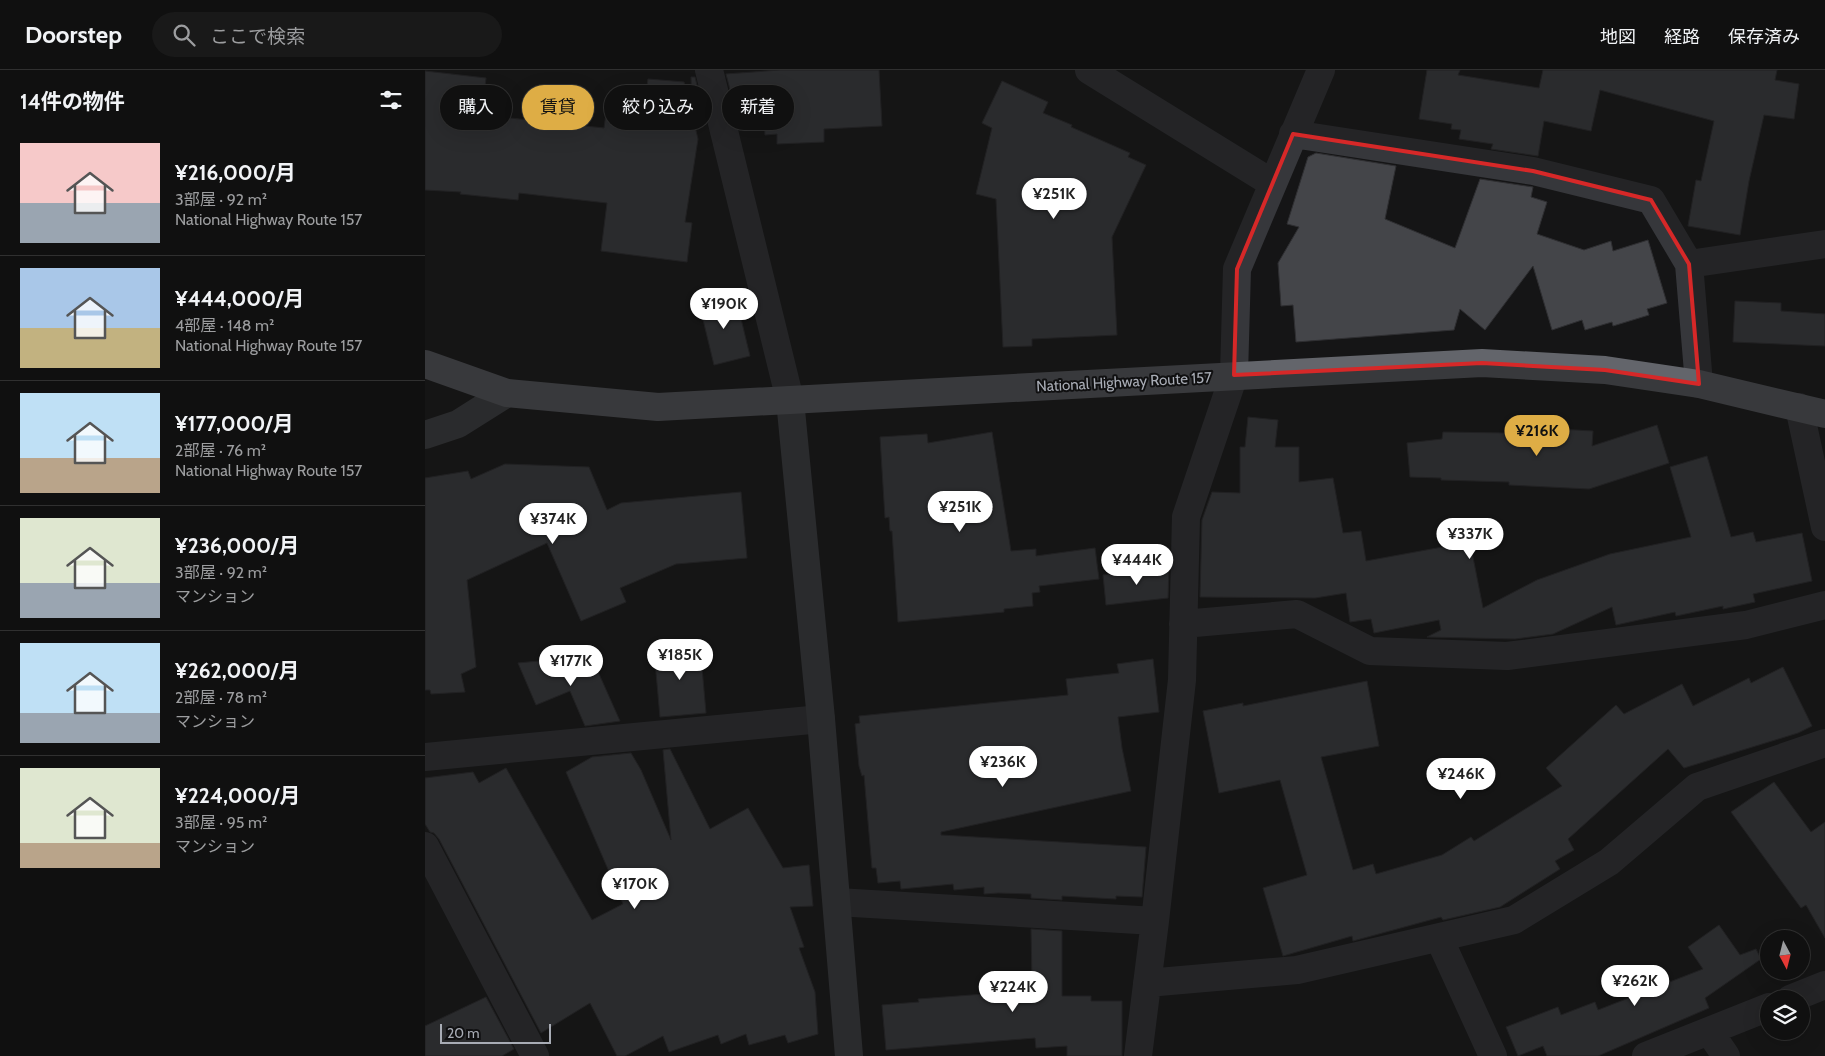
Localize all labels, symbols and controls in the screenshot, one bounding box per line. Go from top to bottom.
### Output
search box [152,12,502,57]
text: Doorstep [25,20,122,49]
icon: search [170,21,198,49]
text: ここで検索 [210,25,305,48]
text: 地図 [1600,26,1636,48]
text: 経路 [1664,26,1700,48]
text: 保存済み [1728,26,1800,48]
chip: 購入 [440,85,512,130]
chip: 賃貸 [522,85,594,130]
chip: 絞り込み [604,85,712,130]
chip: 新着 [722,85,794,130]
icon: filters [377,86,405,114]
text: 14件の物件 [20,89,125,114]
text: ¥216,000/月 [175,160,296,185]
icon: home [60,163,120,223]
pin: ¥251K [1019,178,1089,220]
text: ¥251K [1033,184,1075,203]
text: 3部屋 · 92 m² [175,190,267,209]
text: National Highway Route 157 [175,210,362,229]
text: ¥444,000/月 [175,286,304,311]
icon: home [60,288,120,348]
pin: ¥190K [689,288,759,330]
text: ¥190K [701,294,747,313]
text: 4部屋 · 148 m² [175,316,274,335]
text: National Highway Route 157 [175,336,362,355]
street label: National Highway Route 157 [1036,368,1213,396]
text: ¥177,000/月 [175,411,294,436]
icon: home [60,413,120,473]
pin: ¥216K [1502,414,1572,457]
text: ¥216K [1515,421,1559,440]
text: 2部屋 · 76 m² [175,441,266,460]
text: National Highway Route 157 [175,461,362,480]
pin: ¥251K [925,490,995,533]
text: ¥251K [939,497,981,516]
pin: ¥374K [518,502,588,545]
text: ¥374K [530,509,576,528]
pin: ¥337K [1435,518,1505,560]
text: ¥337K [1447,524,1493,543]
text: ¥236,000/月 [175,533,299,558]
icon: home [60,538,120,598]
pin: ¥444K [1102,544,1172,586]
text: ¥444K [1112,550,1162,569]
text: 3部屋 · 92 m² [175,563,267,582]
text: マンション [175,587,255,606]
pin: ¥185K [645,638,715,681]
pin: ¥177K [536,644,606,687]
text: ¥185K [658,645,702,664]
text: ¥177K [550,651,592,670]
text: ¥262,000/月 [175,658,299,683]
icon: home [60,663,120,723]
text: 2部屋 · 78 m² [175,688,267,707]
text: マンション [175,712,255,731]
pin: ¥236K [968,746,1038,788]
text: ¥236K [980,752,1026,771]
pin: ¥246K [1426,758,1496,800]
text: ¥246K [1437,764,1485,783]
text: ¥224,000/月 [175,783,300,808]
icon: home [60,788,120,848]
text: 3部屋 · 95 m² [175,813,267,832]
text: マンション [175,837,255,856]
pin: ¥170K [600,868,670,910]
text: ¥170K [613,874,657,893]
north arrow [1760,930,1810,980]
map controls [1760,930,1810,1040]
pin: ¥262K [1600,964,1670,1007]
pin: ¥224K [978,970,1048,1013]
text: ¥262K [1612,971,1658,990]
text: ¥224K [990,977,1036,996]
button: layers [1760,990,1810,1040]
scale bar [440,1021,551,1044]
text: 20 m [447,1024,480,1042]

